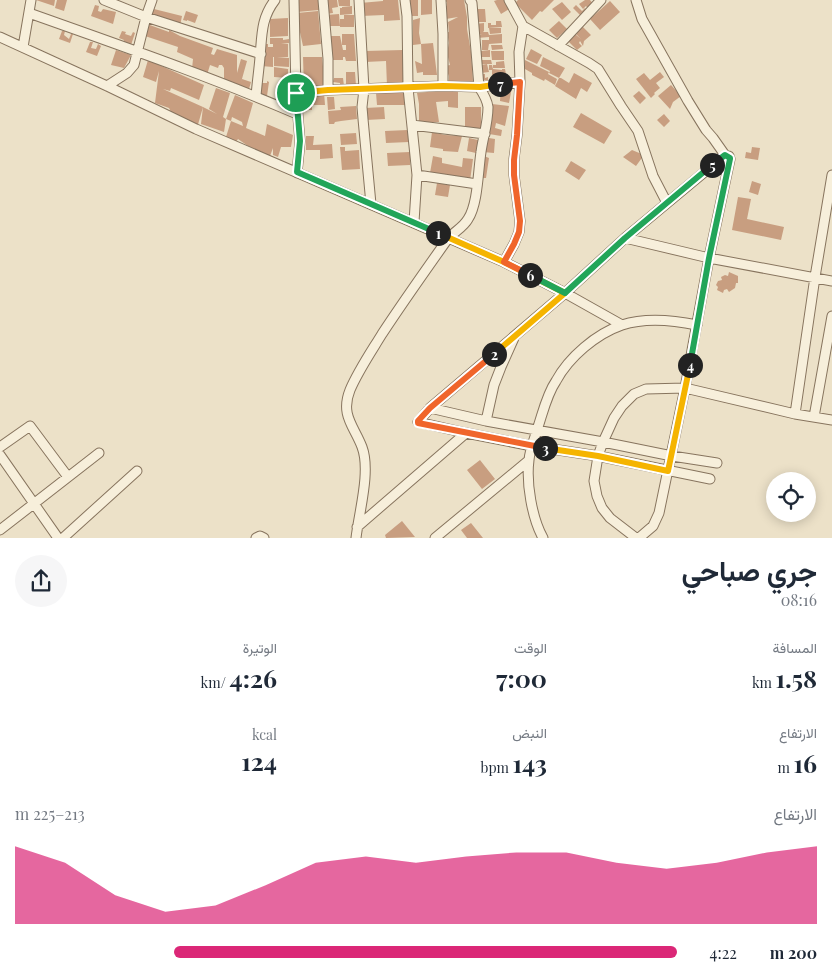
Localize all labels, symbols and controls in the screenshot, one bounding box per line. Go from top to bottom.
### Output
pin [275,72,317,114]
pin: 7 [488,72,512,96]
text: 7 [497,75,504,94]
icon: arrive [282,79,310,107]
pin: 5 [700,152,724,178]
text: 5 [709,156,716,175]
pin: 1 [426,220,450,246]
text: 1 [436,224,441,243]
pin: 6 [518,262,542,288]
text: 6 [527,266,534,285]
pin: 2 [482,342,506,366]
text: 2 [491,345,498,364]
pin: 4 [678,352,702,378]
text: 4 [687,356,694,375]
pin: 3 [532,436,558,460]
text: 3 [542,439,549,458]
map controls [766,472,816,522]
button: locate [766,472,816,522]
text: جري صباحي [682,551,817,588]
button: share [15,555,67,607]
text: 08:16 [781,589,817,610]
text: الوتيرة [243,638,277,657]
text: الوقت [514,638,547,657]
text: المسافة [773,638,817,657]
text: 4:26 [229,661,277,694]
text: 7:00 [496,661,547,694]
text: 1.58 [776,661,817,694]
text: /km [201,673,229,692]
text: km [752,673,776,692]
text: النبض [512,723,547,742]
text: الارتفاع [779,723,817,742]
text: kcal [252,725,277,744]
text: 124 [241,744,277,777]
text: 143 [512,746,547,779]
text: 16 [793,746,817,779]
text: bpm [481,758,512,777]
text: m [777,758,793,777]
text: 213–225 m [15,803,85,824]
text: الارتفاع [774,803,817,824]
text: 4:22 [710,942,737,963]
text: 200 m [770,942,817,963]

